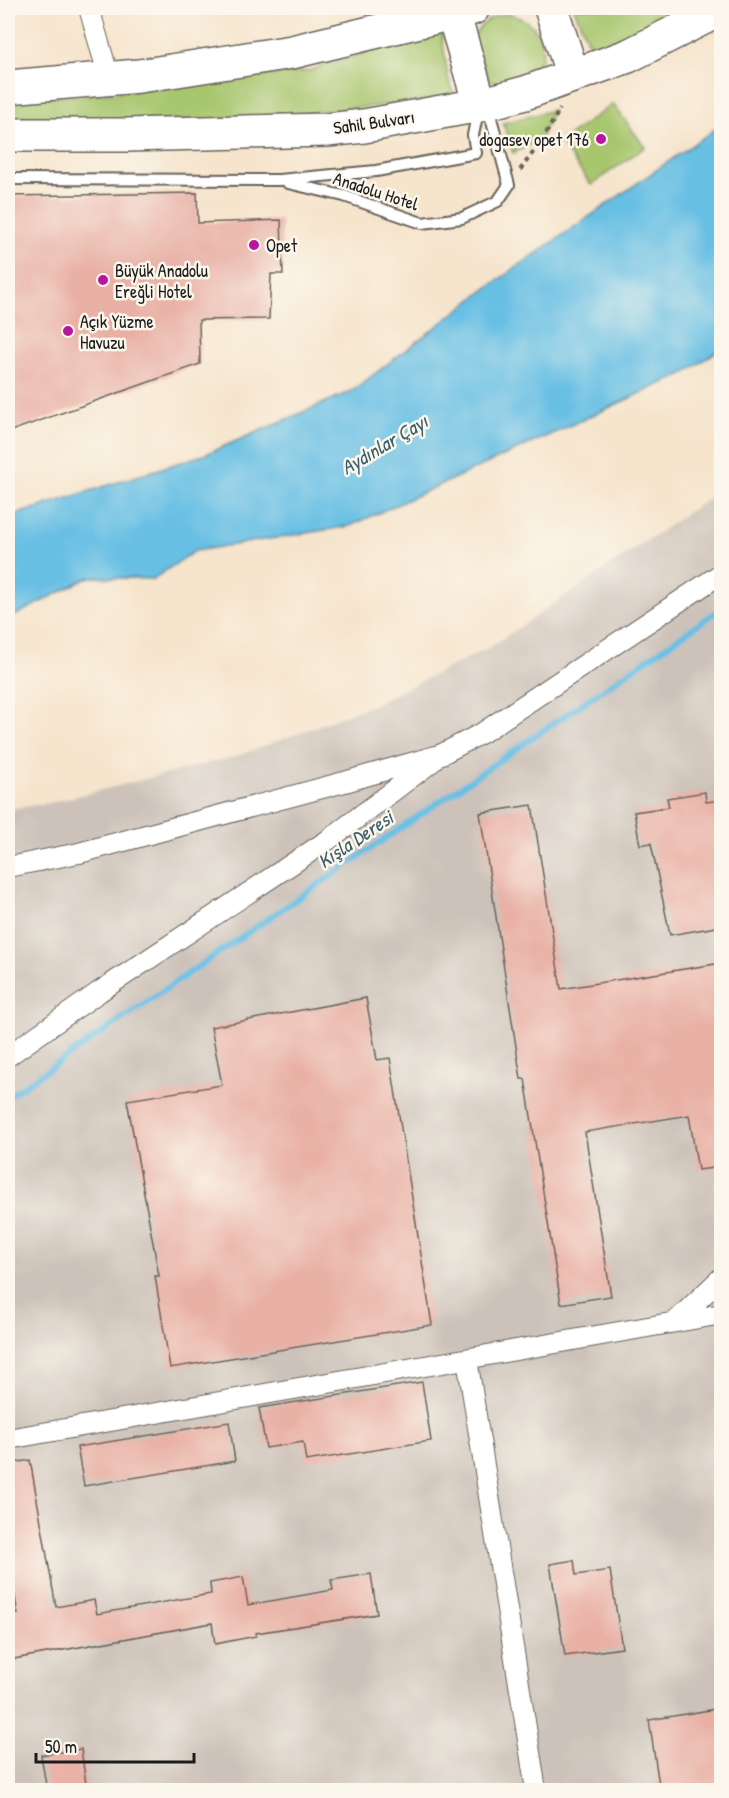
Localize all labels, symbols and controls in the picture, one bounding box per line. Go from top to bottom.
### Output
street label: Sahil Bulvarı [332,104,416,140]
place label: dogasev opet 176 [479,127,589,152]
marker: dogasev opet 176 [594,132,608,146]
street label: Anadolu Hotel [330,165,422,217]
place label: Opet [266,233,298,258]
marker: Opet [247,238,261,252]
place label: Büyük Anadolu Ereğli Hotel [115,258,208,304]
marker: Büyük Anadolu Ereğli Hotel [96,273,110,287]
place label: Açık Yüzme Havuzu [80,309,154,355]
marker: Açık Yüzme Havuzu [61,324,75,338]
water label: Aydınlar Çayı [336,407,434,481]
water label: Kışla Deresi [312,802,400,874]
scale bar [36,1726,194,1764]
text: 50 m [45,1734,77,1759]

